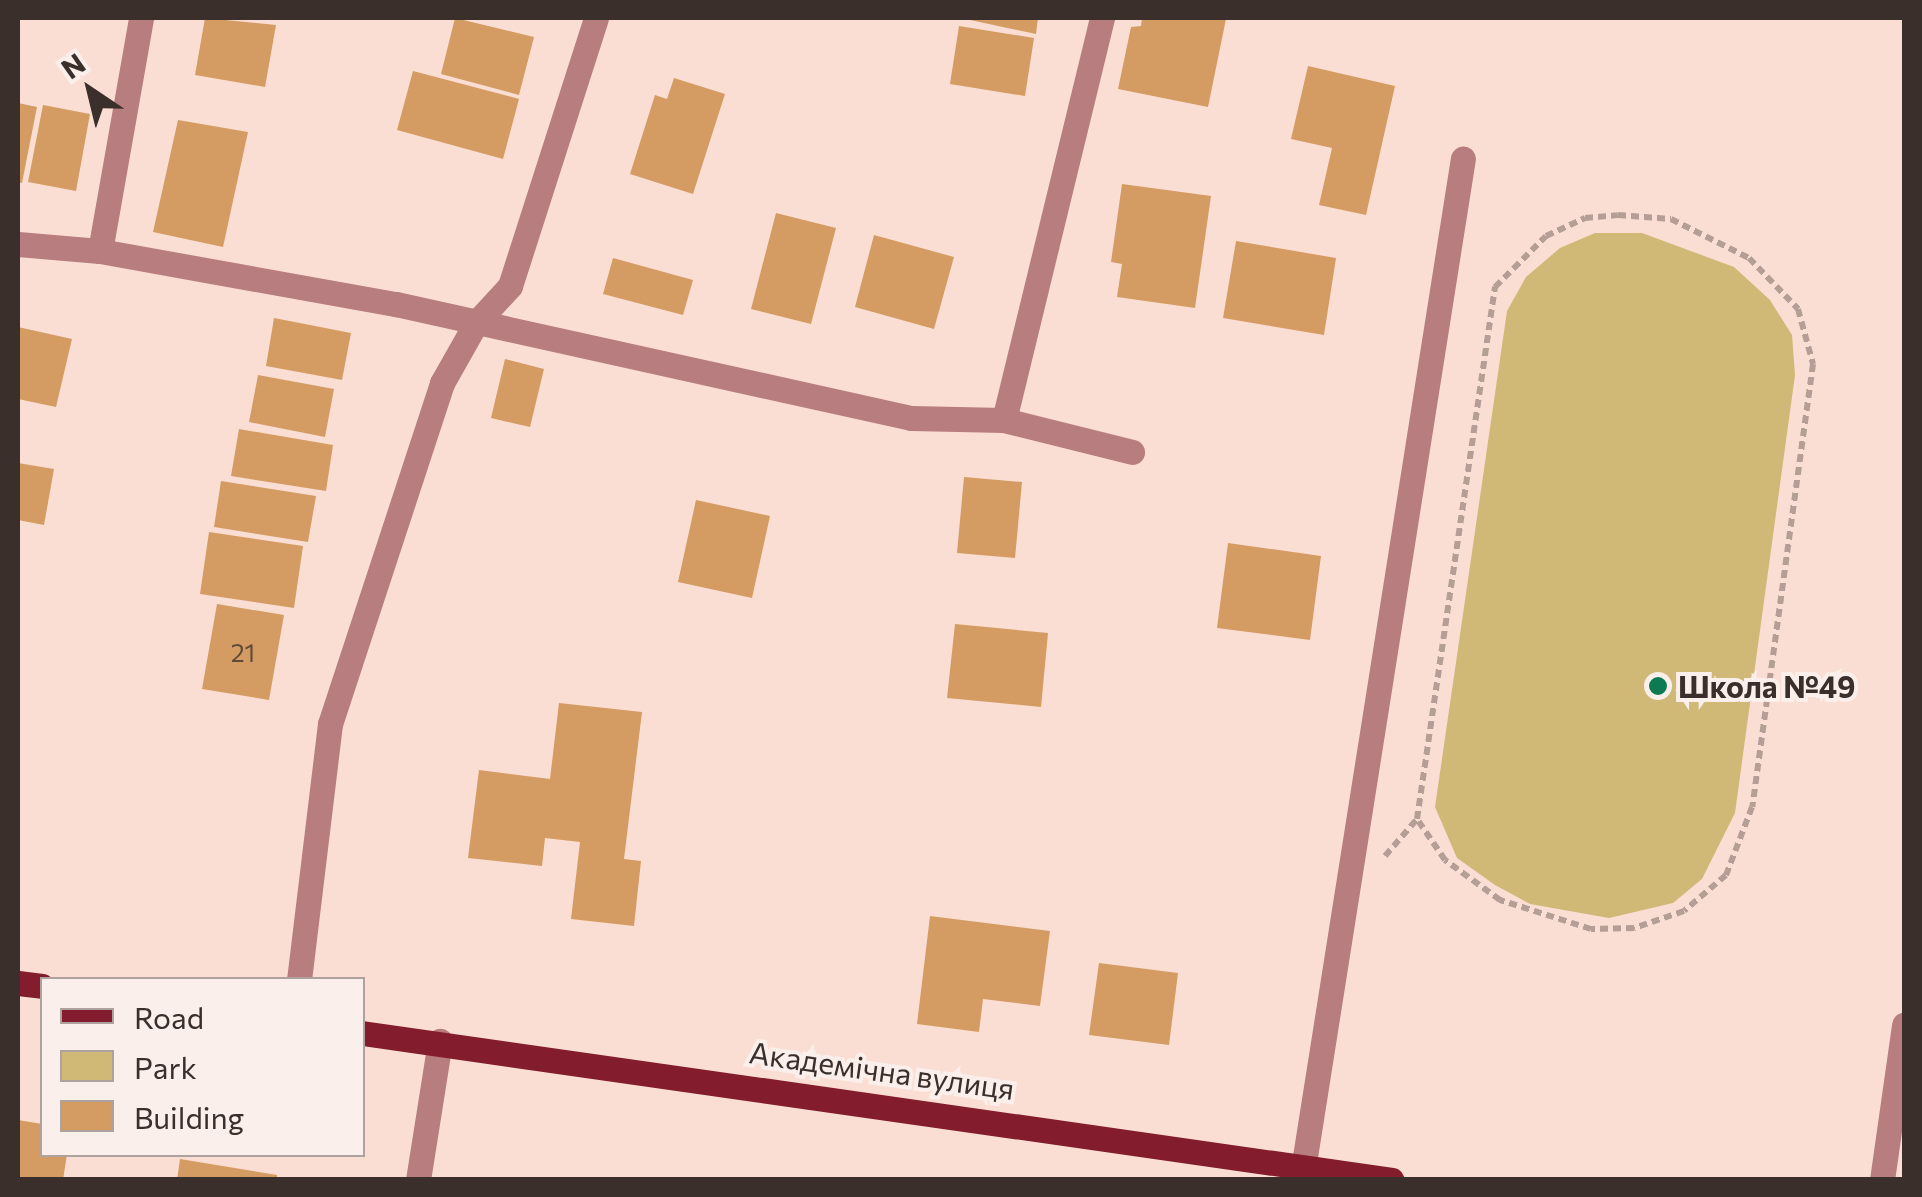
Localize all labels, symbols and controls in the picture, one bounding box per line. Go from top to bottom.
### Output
north arrow [40,40,140,140]
text: N [54,45,91,85]
house number: 21 [231,637,255,667]
place label: Школа №49 [1678,668,1856,704]
marker: Школа №49 [1647,675,1669,697]
legend [40,977,365,1157]
text: Road [134,998,204,1035]
street label: Академічна вулиця [747,1034,1017,1106]
text: Park [134,1048,197,1085]
text: Building [134,1098,244,1135]

